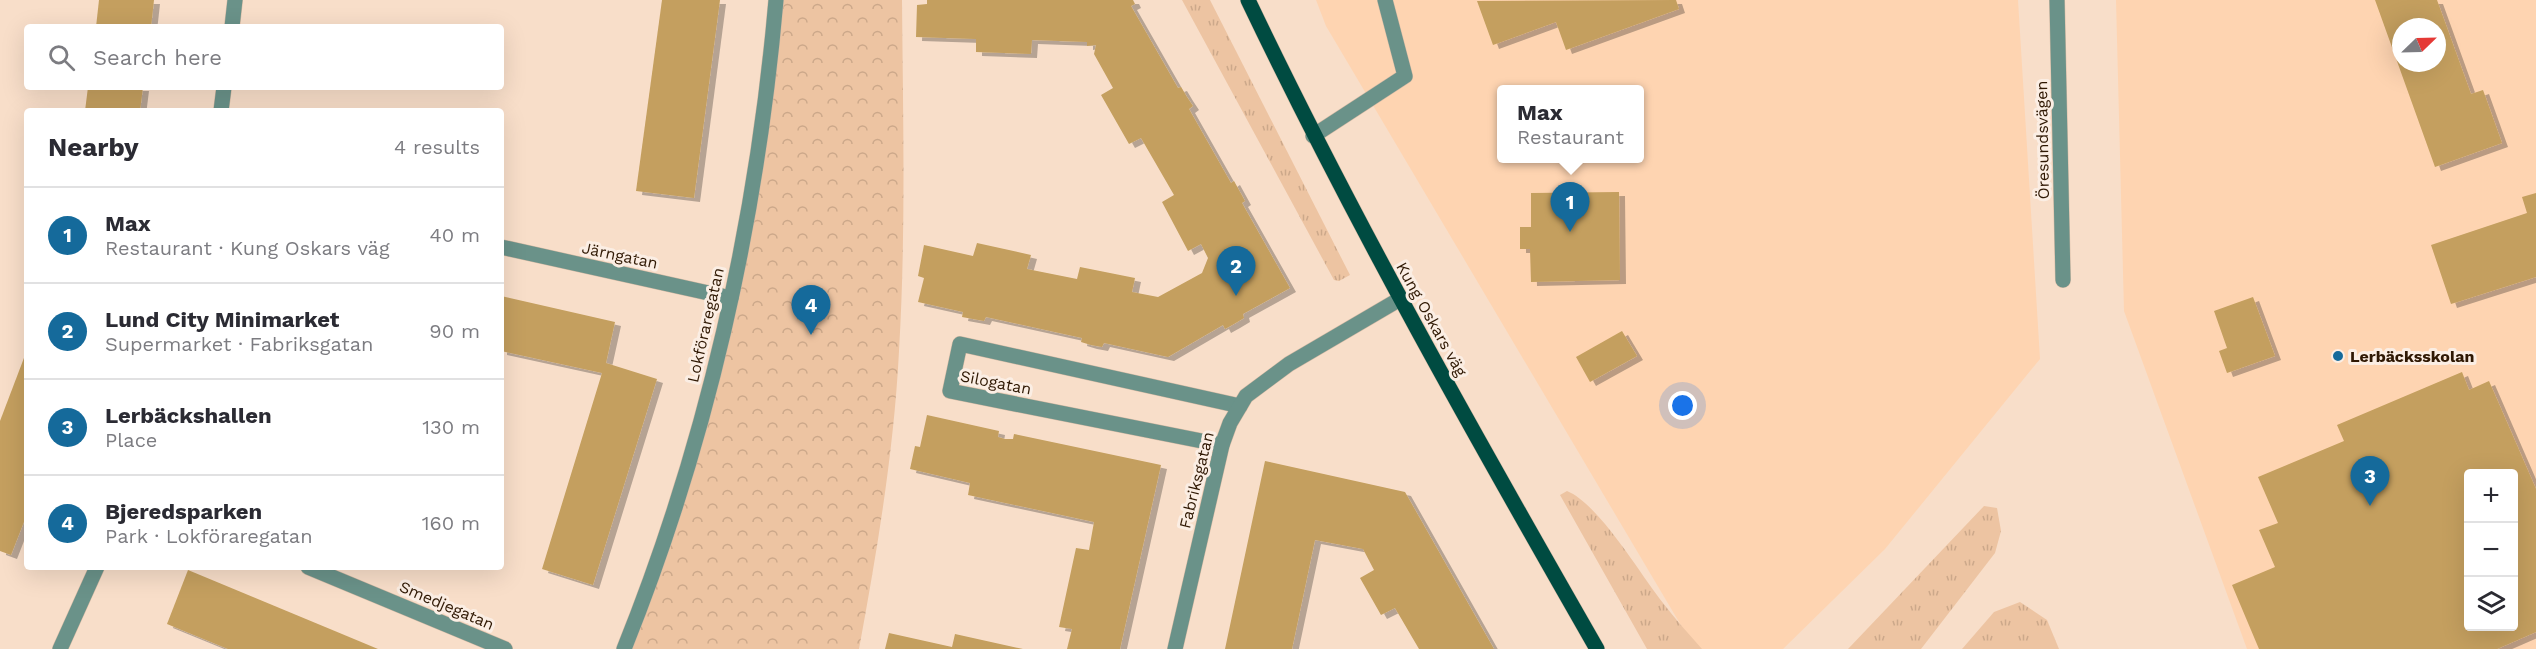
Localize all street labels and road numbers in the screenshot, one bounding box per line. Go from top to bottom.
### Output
street label: Öresundsvägen [2032,80,2053,199]
street label: Järngatan [580,238,660,273]
street label: Kung Oskars väg [1392,259,1471,380]
street label: Lokföraregatan [683,266,728,384]
street label: Silogatan [959,366,1033,399]
street label: Fabriksgatan [1175,430,1218,530]
street label: Smedjegatan [397,577,497,634]

